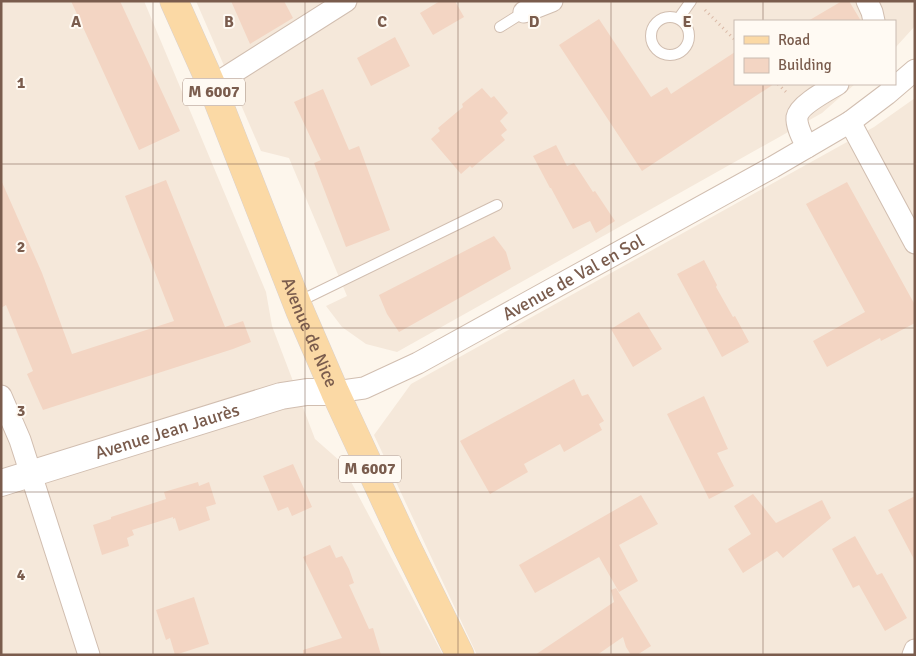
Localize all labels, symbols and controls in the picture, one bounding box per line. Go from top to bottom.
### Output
text: A [71,12,82,32]
text: B [224,12,234,32]
text: C [377,12,387,32]
text: D [529,12,540,32]
text: E [682,12,692,32]
legend [734,20,896,85]
text: Road [778,31,810,49]
text: Building [778,56,832,74]
text: 1 [17,73,26,93]
road number: M 6007 [183,78,245,105]
street label: Avenue de Val en Sol [498,229,648,325]
text: 2 [17,237,25,257]
street label: Avenue de Nice [277,274,343,391]
street label: Avenue Jean Jaurès [92,399,242,464]
text: 3 [17,401,25,421]
road number: M 6007 [339,456,401,482]
text: 4 [17,565,26,585]

